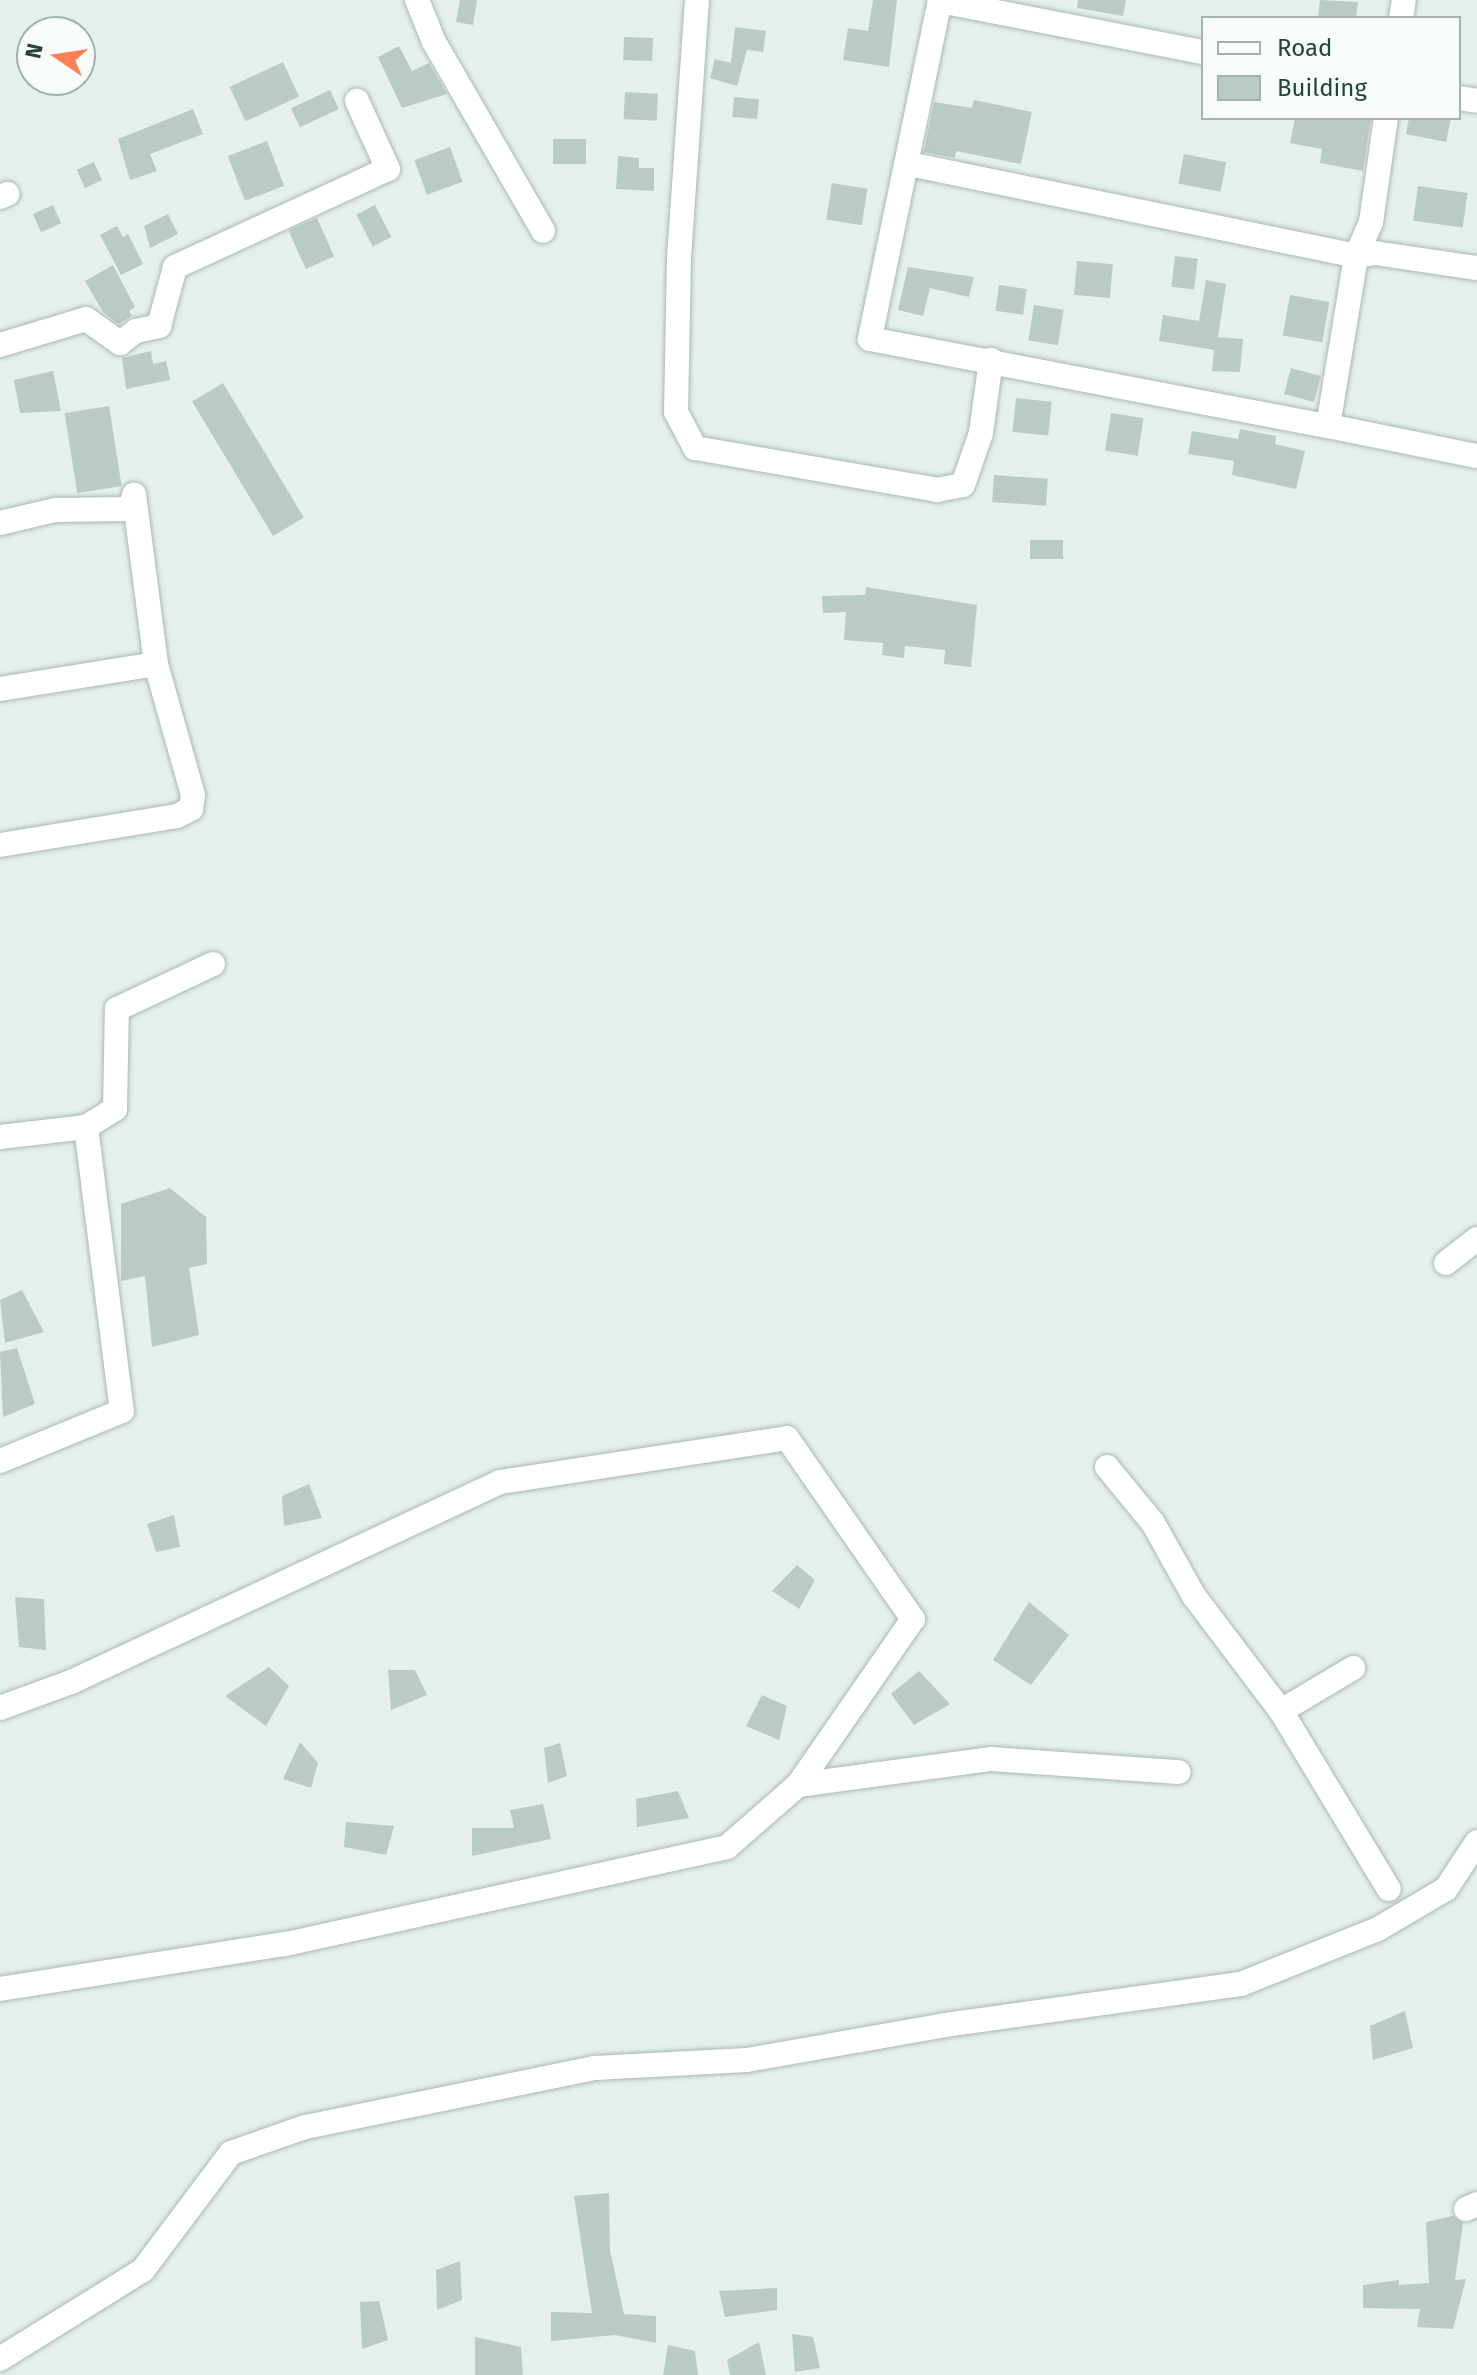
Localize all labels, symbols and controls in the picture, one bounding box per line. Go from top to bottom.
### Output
north arrow [16,16,96,96]
legend [1201,16,1461,120]
text: Road [1277,34,1332,62]
text: N [19,41,49,61]
text: Building [1277,74,1367,102]

